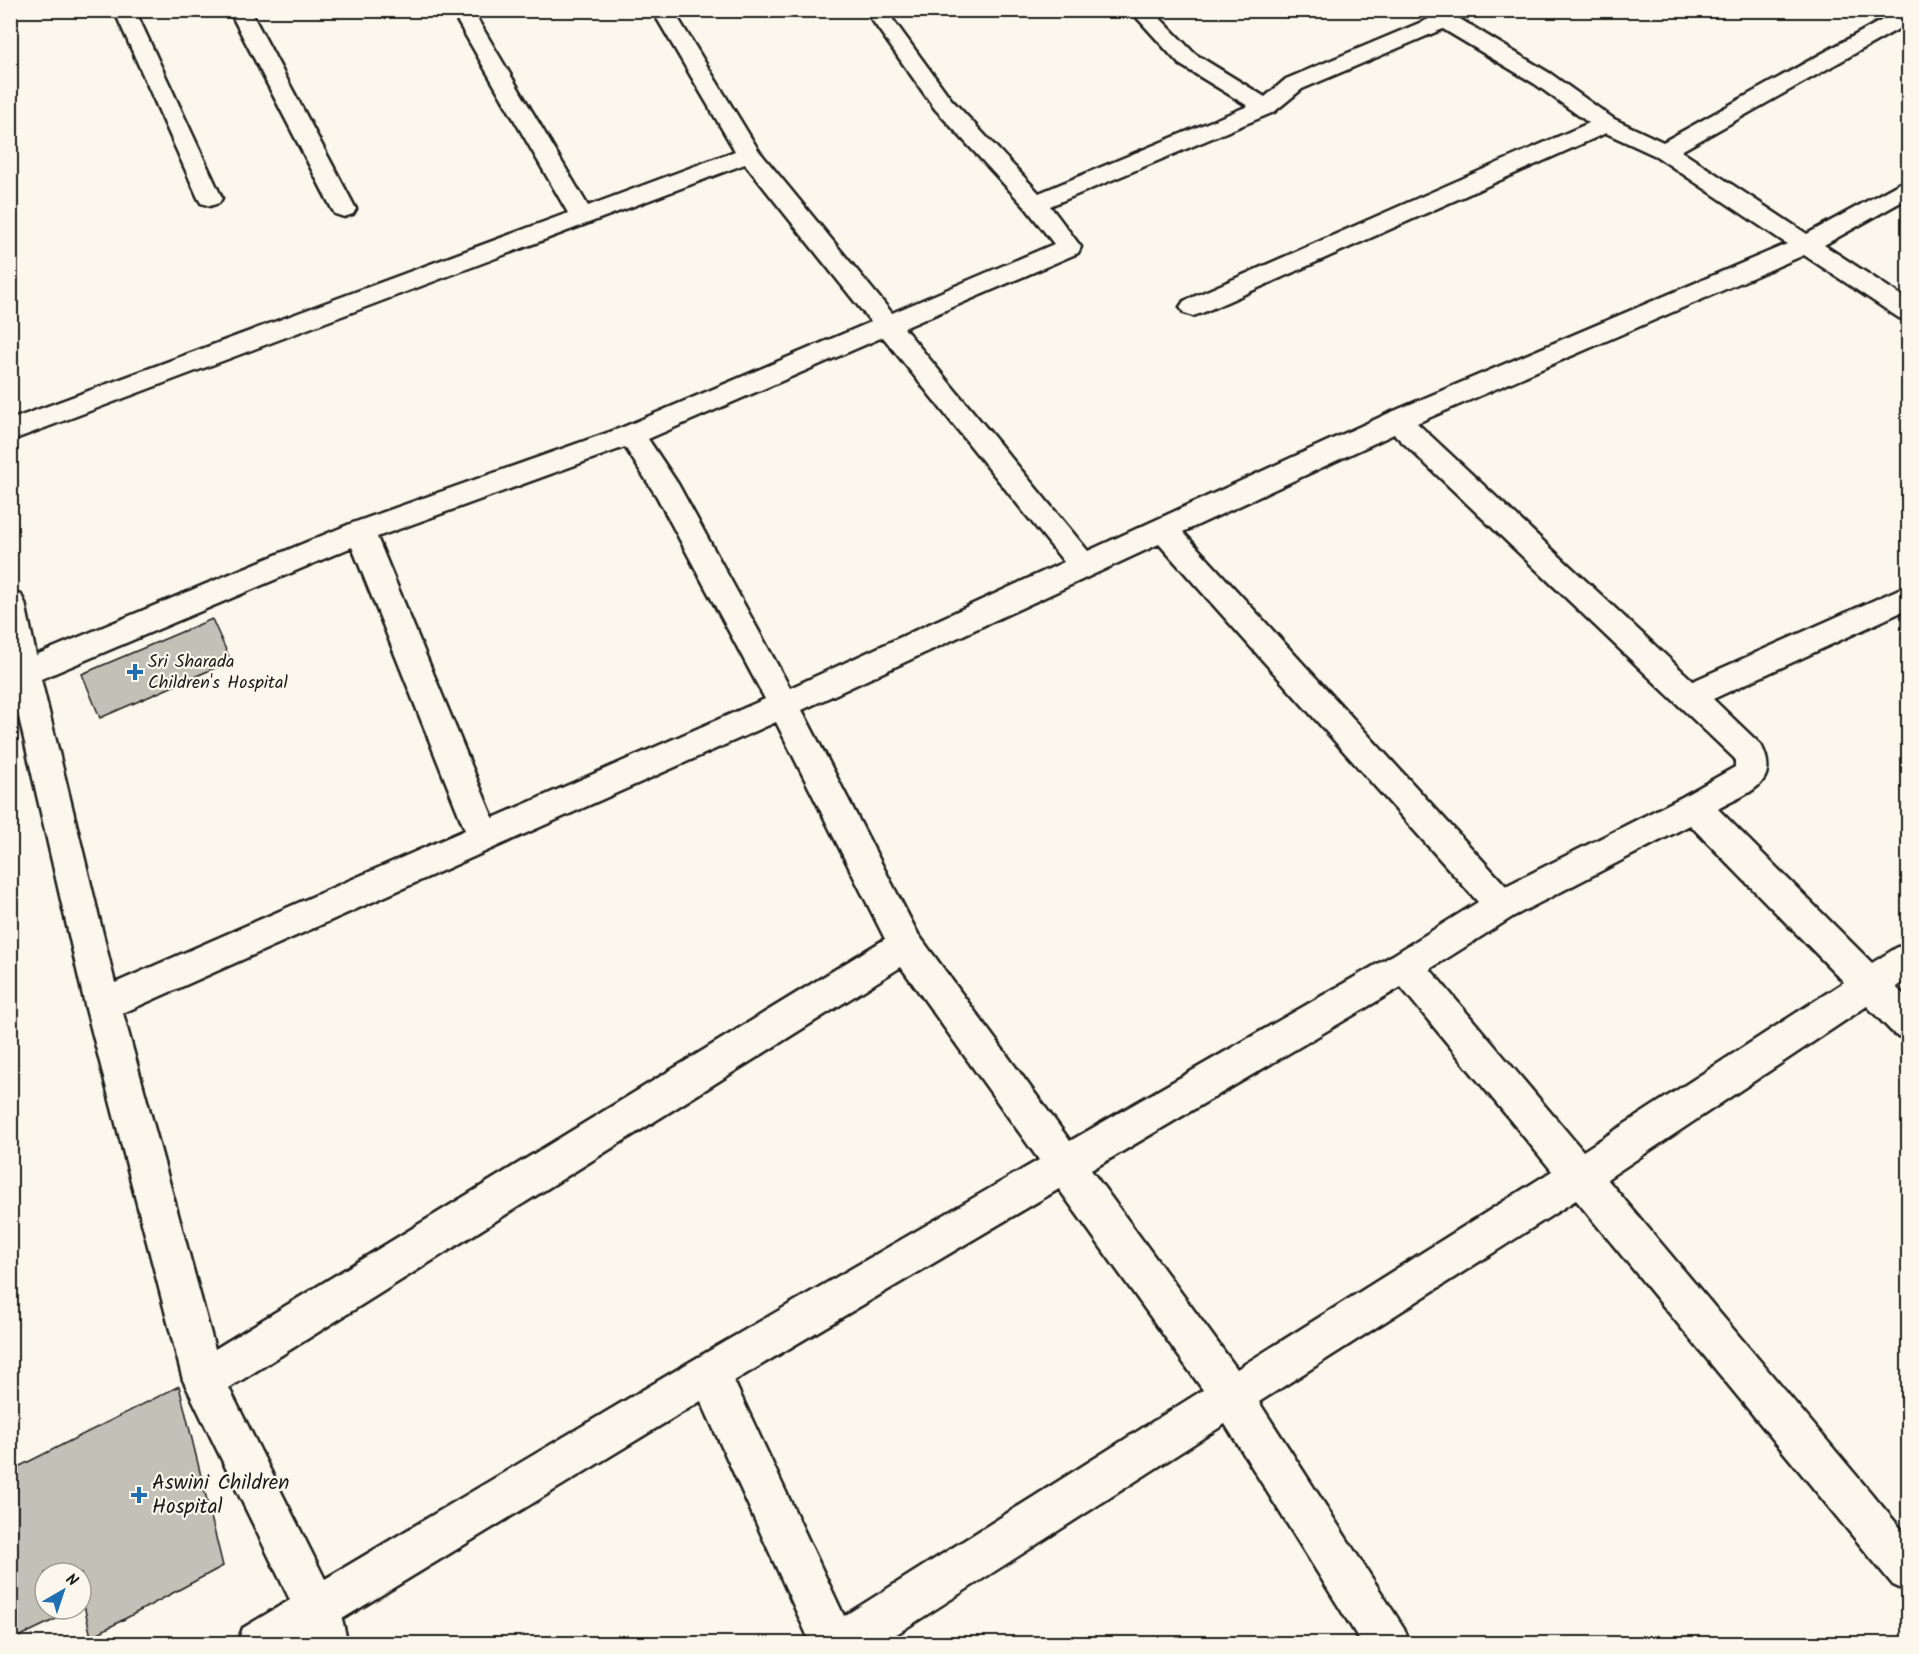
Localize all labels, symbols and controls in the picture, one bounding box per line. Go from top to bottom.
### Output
place label: Sri Sharada Children's Hospital [148,648,288,698]
marker: Sri Sharada Children's Hospital [126,663,144,681]
place label: Aswini Children Hospital [152,1467,290,1524]
marker: Aswini Children Hospital [130,1486,148,1504]
north arrow [33,1561,93,1621]
text: N [60,1568,83,1593]

